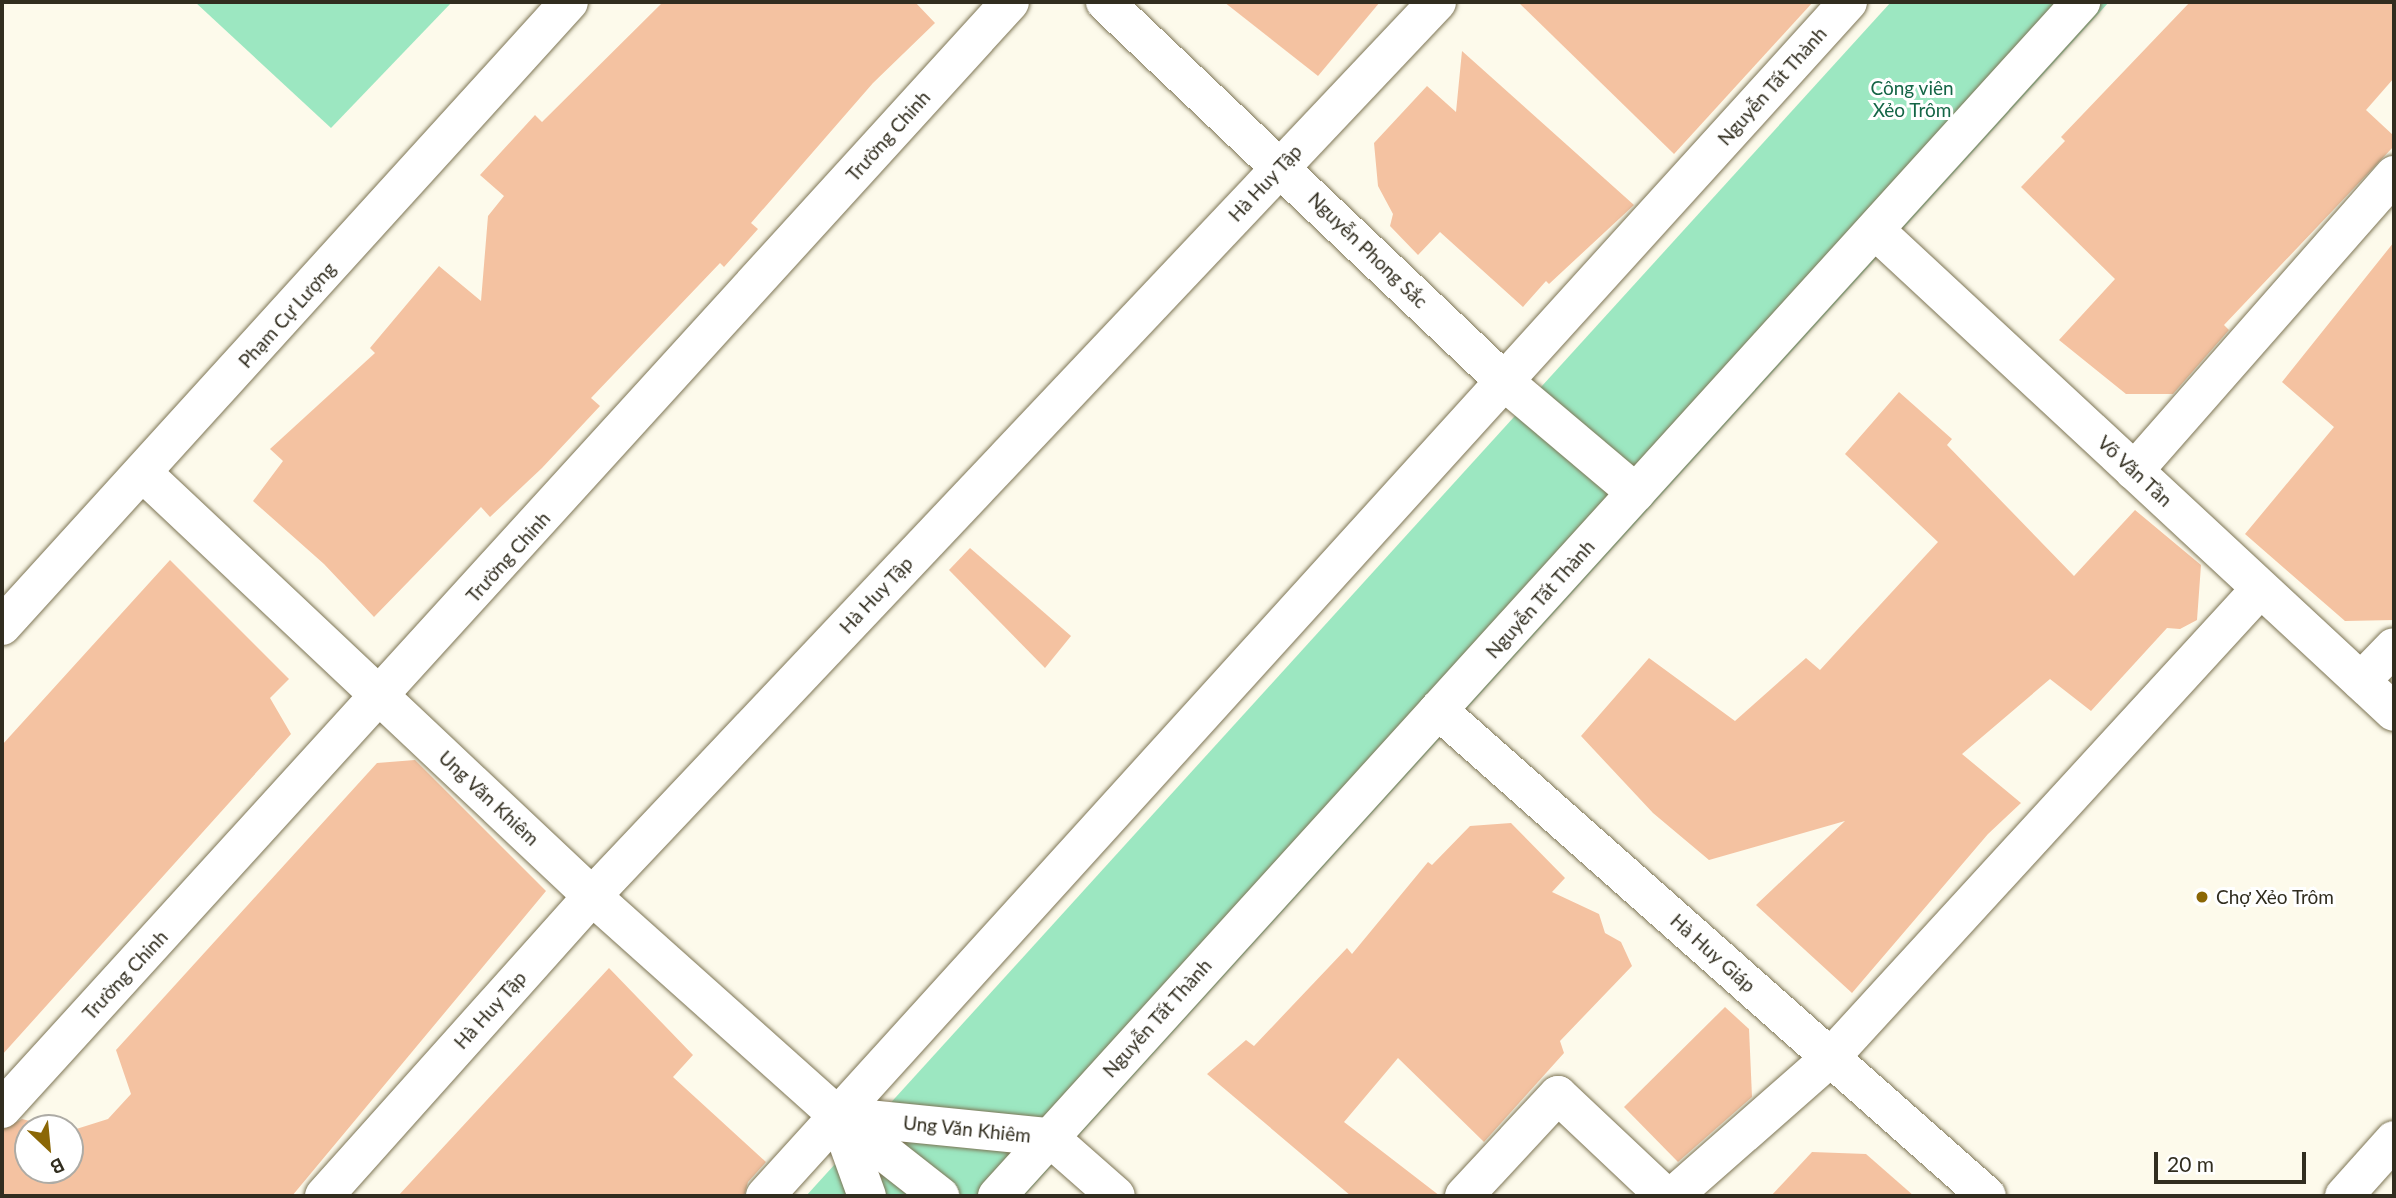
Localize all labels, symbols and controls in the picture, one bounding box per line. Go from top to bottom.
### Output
street label: Nguyễn Tất Thành [1713,22,1831,150]
park label: Công viên Xẻo Trôm [1870,77,1954,121]
street label: Trường Chinh [841,86,935,186]
street label: Hà Huy Tập [1223,140,1307,226]
street label: Nguyễn Phong Sắc [1304,187,1432,313]
street label: Phạm Cự Lượng [233,257,341,373]
street label: Võ Văn Tần [2093,430,2177,512]
street label: Trường Chinh [461,507,555,607]
street label: Nguyễn Tất Thành [1481,535,1599,663]
street label: Hà Huy Tập [834,552,918,638]
street label: Ung Văn Khiêm [434,746,544,850]
place label: Chợ Xẻo Trôm [2216,886,2335,908]
marker: Chợ Xẻo Trôm [2194,889,2210,905]
street label: Hà Huy Giáp [1666,909,1760,997]
street label: Trường Chinh [78,926,172,1024]
street label: Nguyễn Tất Thành [1098,954,1216,1082]
street label: Hà Huy Tập [449,966,531,1054]
street label: Ung Văn Khiêm [902,1111,1032,1147]
north arrow [14,1114,84,1184]
scale bar [2158,1138,2310,1182]
text: 20 m [2167,1151,2214,1176]
text: B [47,1153,68,1180]

